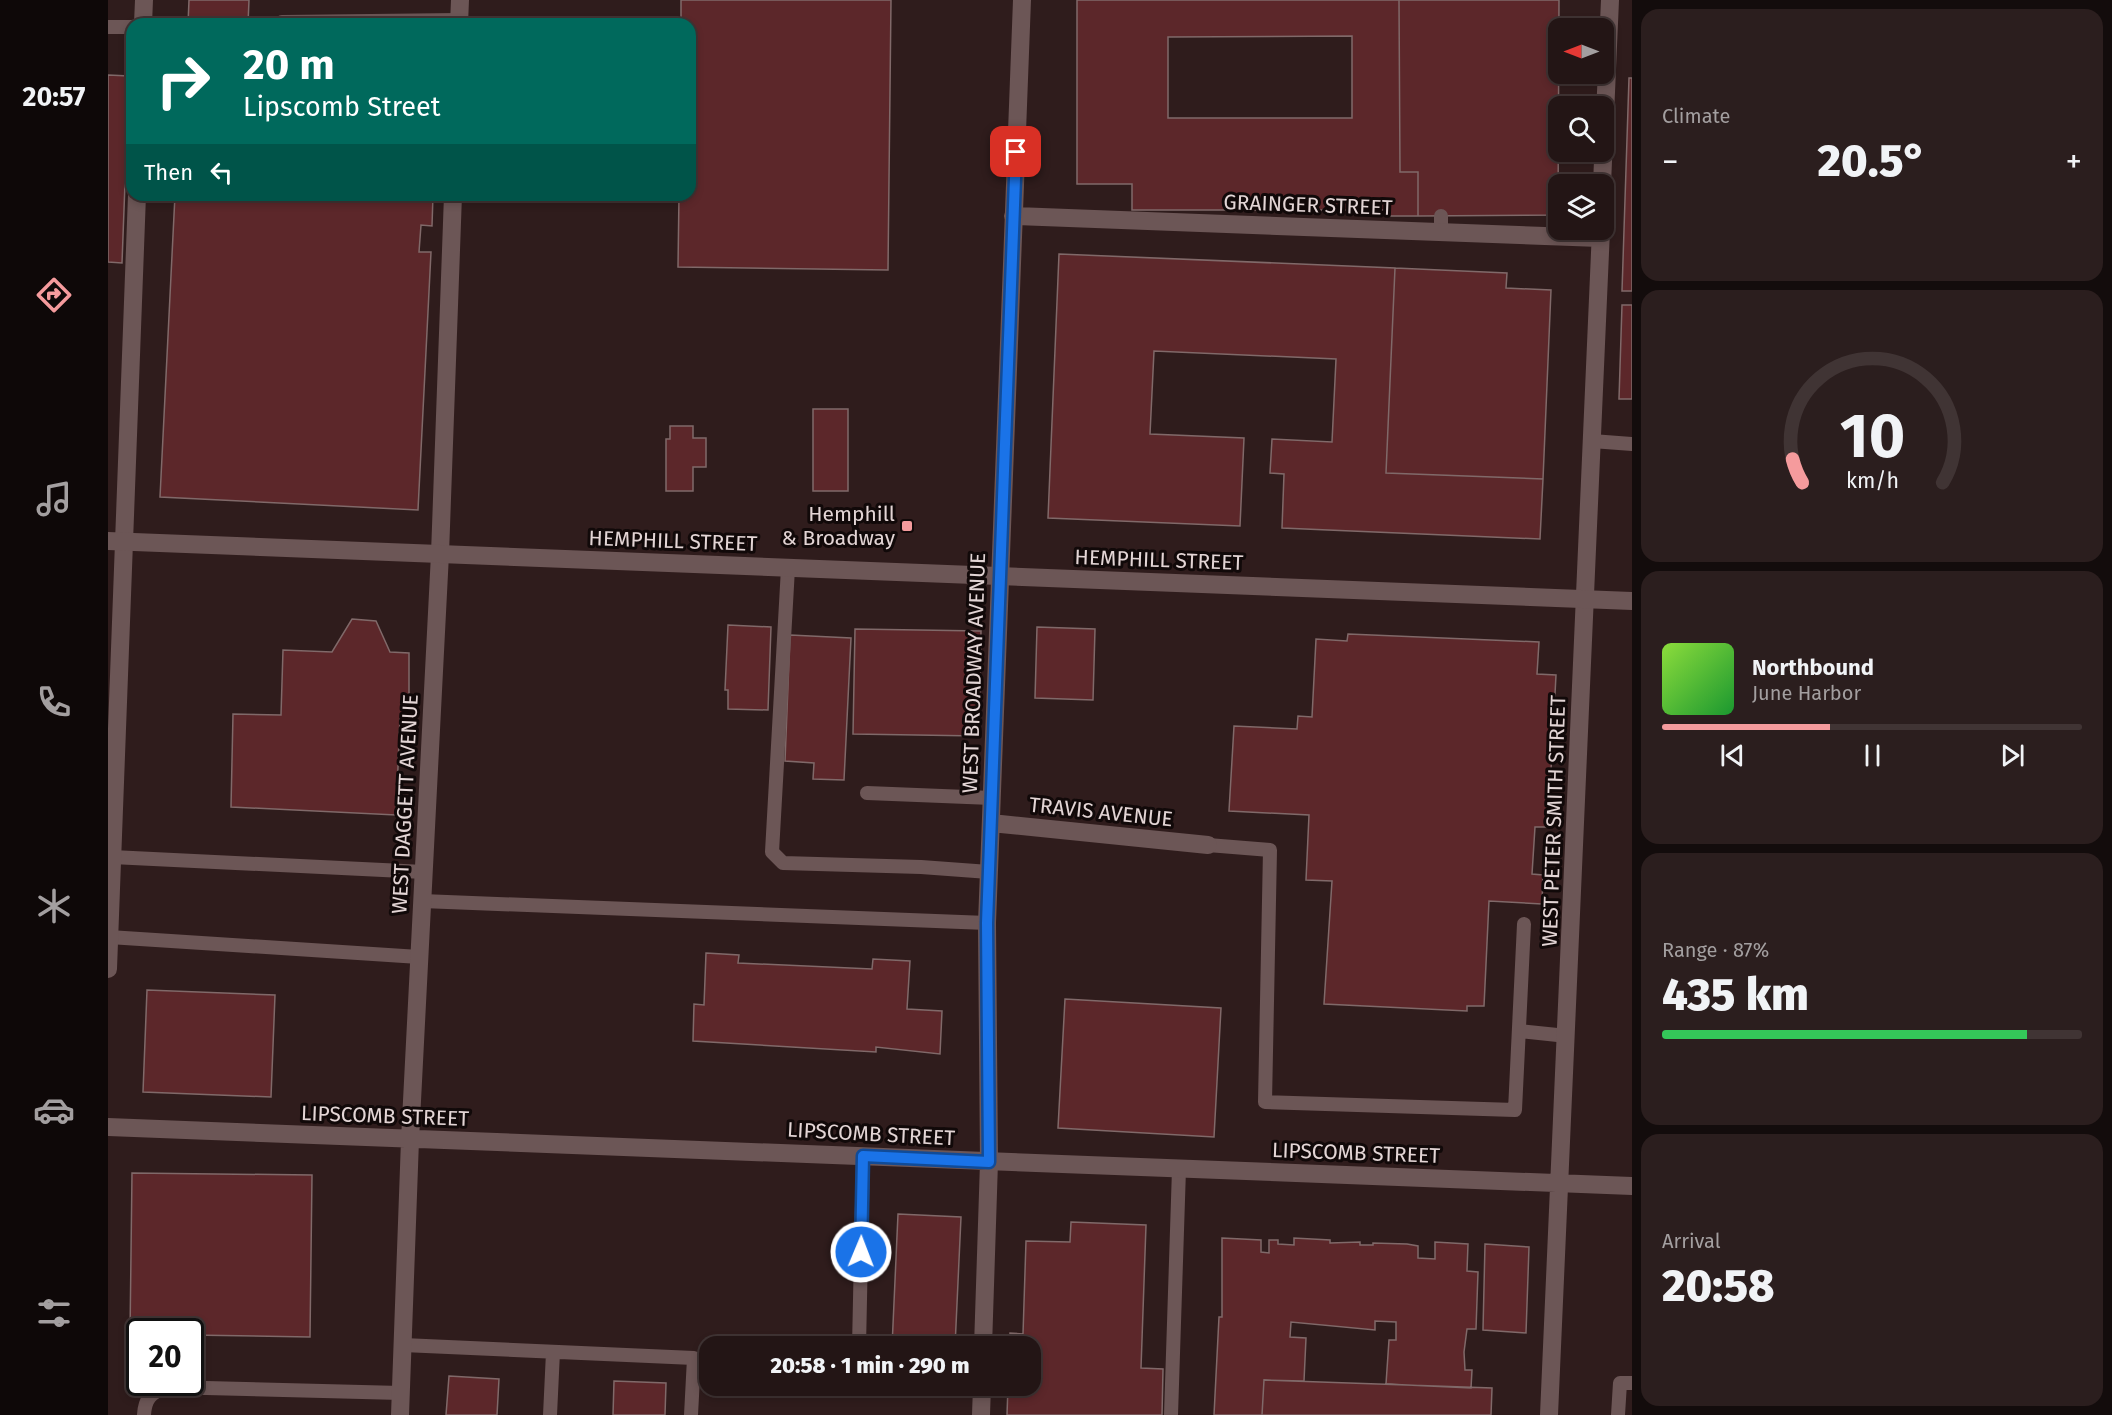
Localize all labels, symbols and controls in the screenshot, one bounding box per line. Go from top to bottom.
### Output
north arrow [1548,18,1614,84]
map controls [1548,18,1614,240]
text: 20 m [243,40,335,90]
icon: right [144,42,222,120]
text: 20:57 [23,81,85,113]
text: Lipscomb Street [243,91,440,123]
button: search [1548,96,1614,162]
text: Climate [1662,104,1730,128]
pin [990,126,1041,177]
text: 20.5° [1817,134,1927,188]
icon: arrive [999,135,1032,168]
text: − [1662,142,1679,182]
text: + [2066,142,2082,182]
icon: left [205,156,238,189]
text: Then [144,159,193,186]
button: layers [1548,174,1614,240]
street label: GRAINGER STREET [1223,189,1393,221]
icon: directions [33,274,75,316]
text: 10 [1839,399,1905,474]
text: km/h [1845,469,1899,495]
icon: music [33,478,75,520]
place label: Hemphill & Broadway [782,501,896,551]
marker: Hemphill & Broadway [900,519,914,533]
street label: HEMPHILL STREET [588,525,758,557]
street label: HEMPHILL STREET [1074,544,1244,576]
street label: WEST BROADWAY AVENUE [957,552,991,794]
text: Northbound [1752,654,1874,681]
icon: phone [33,681,75,723]
text: June Harbor [1752,681,1861,705]
street label: WEST DAGGETT AVENUE [386,693,424,915]
street label: WEST PETER SMITH STREET [1537,695,1571,947]
icon: previous [1716,739,1749,772]
icon: pause [1856,739,1889,772]
icon: next [1996,739,2029,772]
street label: TRAVIS AVENUE [1028,792,1174,832]
icon: climate [33,885,75,927]
text: Range · 87% [1662,938,1769,962]
text: 435 km [1662,968,1809,1022]
icon: car [33,1089,75,1131]
street label: LIPSCOMB STREET [301,1100,470,1132]
street label: LIPSCOMB STREET [786,1117,956,1151]
street label: LIPSCOMB STREET [1272,1137,1441,1169]
position arrow [829,1220,893,1284]
text: Arrival [1662,1229,1721,1253]
text: 20:58 [1662,1259,1775,1313]
icon: filters [33,1292,75,1334]
speed limit sign: 20 [126,1318,204,1396]
text: 20:58 · 1 min · 290 m [771,1352,969,1379]

